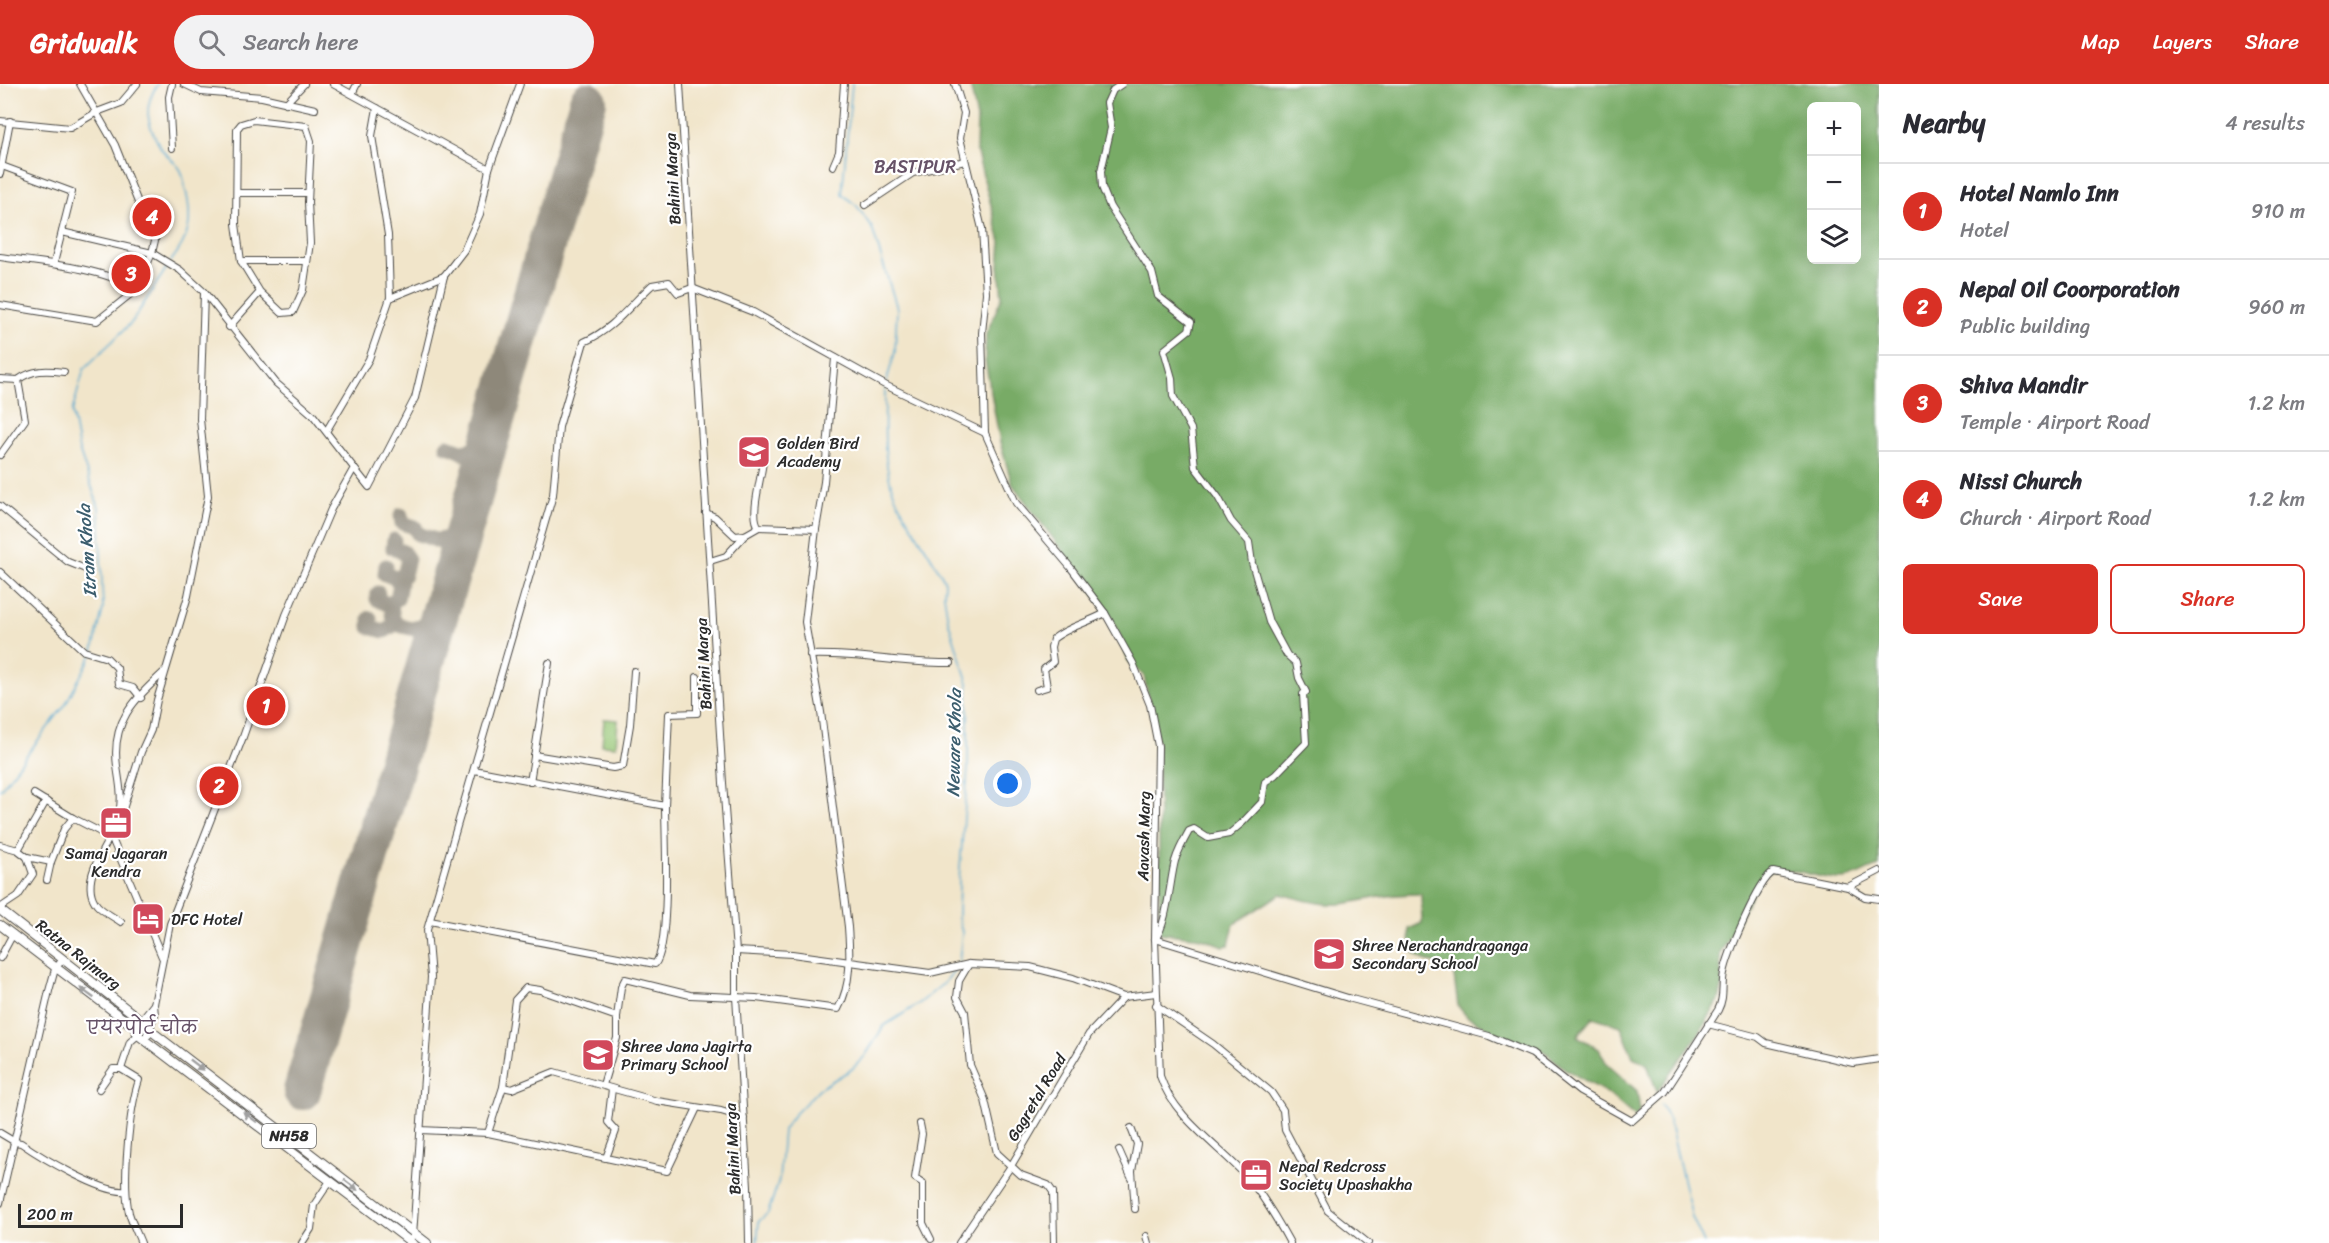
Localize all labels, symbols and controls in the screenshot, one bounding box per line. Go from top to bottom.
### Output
search box [174,15,594,69]
text: Gridwalk [30,18,138,67]
text: Search here [243,23,359,62]
text: Map [2081,23,2120,61]
text: Layers [2153,23,2212,61]
text: Share [2245,23,2299,61]
icon: search [195,26,228,59]
text: Nearby [1903,100,1985,146]
map controls [1807,102,1861,264]
button: + [1807,102,1861,156]
text: 4 results [2225,106,2305,141]
street label: Bahini Marga [656,131,689,226]
district label: BASTIPUR [874,151,956,183]
button: − [1807,156,1861,210]
text: Hotel Namlo Inn [1960,174,2119,213]
pin: 4 [132,194,172,240]
text: 1 [1918,194,1927,229]
text: 910 m [2251,194,2305,229]
button: layers [1807,210,1861,264]
text: Hotel [1960,213,2009,248]
pin: 3 [112,252,150,297]
text: Nepal Oil Coorporation [1960,270,2180,309]
text: 2 [1917,290,1928,325]
text: 960 m [2248,290,2305,325]
text: Public building [1960,309,2090,344]
text: Shiva Mandir [1960,366,2087,405]
text: 3 [1917,386,1928,421]
text: 1.2 km [2248,386,2305,421]
text: Temple · Airport Road [1960,405,2150,440]
place label: Golden Bird Academy [776,429,860,476]
school or university icon: Golden Bird Academy [736,434,772,470]
text: Nissi Church [1960,462,2082,501]
text: 4 [1916,482,1929,517]
text: 1.2 km [2248,482,2305,517]
water label: Itram Khola [68,501,106,600]
text: Church · Airport Road [1960,501,2150,536]
button: Save [1903,564,2098,634]
button: Share [2110,564,2305,634]
street label: Bahini Marga [687,616,720,711]
pin: 1 [246,684,286,728]
water label: Neware Khola [937,687,971,797]
pin: 2 [200,764,238,808]
your location [993,769,1022,798]
street label: Aavash Marg [1128,791,1159,882]
office icon: Samaj Jagaran Kendra [98,805,134,841]
place label: Samaj Jagaran Kendra [65,839,168,886]
hotel icon: DFC Hotel [130,901,166,937]
place label: DFC Hotel [171,905,243,934]
street label: Ratna Rajmarg [29,911,128,998]
place label: Shree Nerachandraganga Secondary School [1352,931,1529,978]
school or university icon: Shree Nerachandraganga Secondary School [1311,936,1347,972]
one-way arrow [79,986,95,999]
district label: एयरपोर्ट चोक [86,1012,199,1044]
place label: Shree Jana Jagirta Primary School [621,1032,752,1079]
school or university icon: Shree Jana Jagirta Primary School [580,1037,616,1073]
street label: Gagretal Road [999,1046,1075,1147]
one-way arrow [189,1059,204,1071]
street label: Bahini Marga [716,1101,749,1196]
one-way arrow [242,1111,258,1124]
road number: NH58 [262,1124,316,1148]
place label: Nepal Redcross Society Upashakha [1279,1152,1412,1199]
office icon: Nepal Redcross Society Upashakha [1238,1157,1274,1193]
one-way arrow [343,1178,359,1191]
text: 200 m [27,1200,73,1229]
scale bar [18,1201,183,1228]

